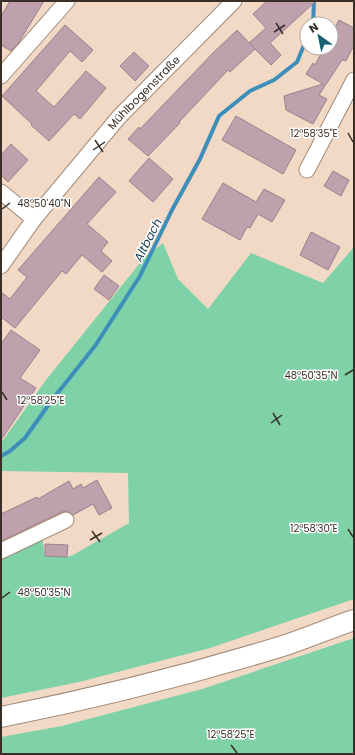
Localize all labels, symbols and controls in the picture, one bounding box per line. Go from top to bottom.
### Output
north arrow [299,16,339,56]
text: N [306,19,321,37]
street label: Mühlbogenstraße [104,52,184,133]
text: 12°58'35"E [290,126,338,141]
text: 48°50'40"N [17,196,71,211]
water label: Altbach [129,215,166,265]
text: 48°50'35"N [285,368,337,383]
text: 12°58'25"E [17,393,65,408]
text: 12°58'30"E [290,521,338,536]
text: 48°50'35"N [18,585,70,600]
text: 12°58'25"E [207,727,255,742]

